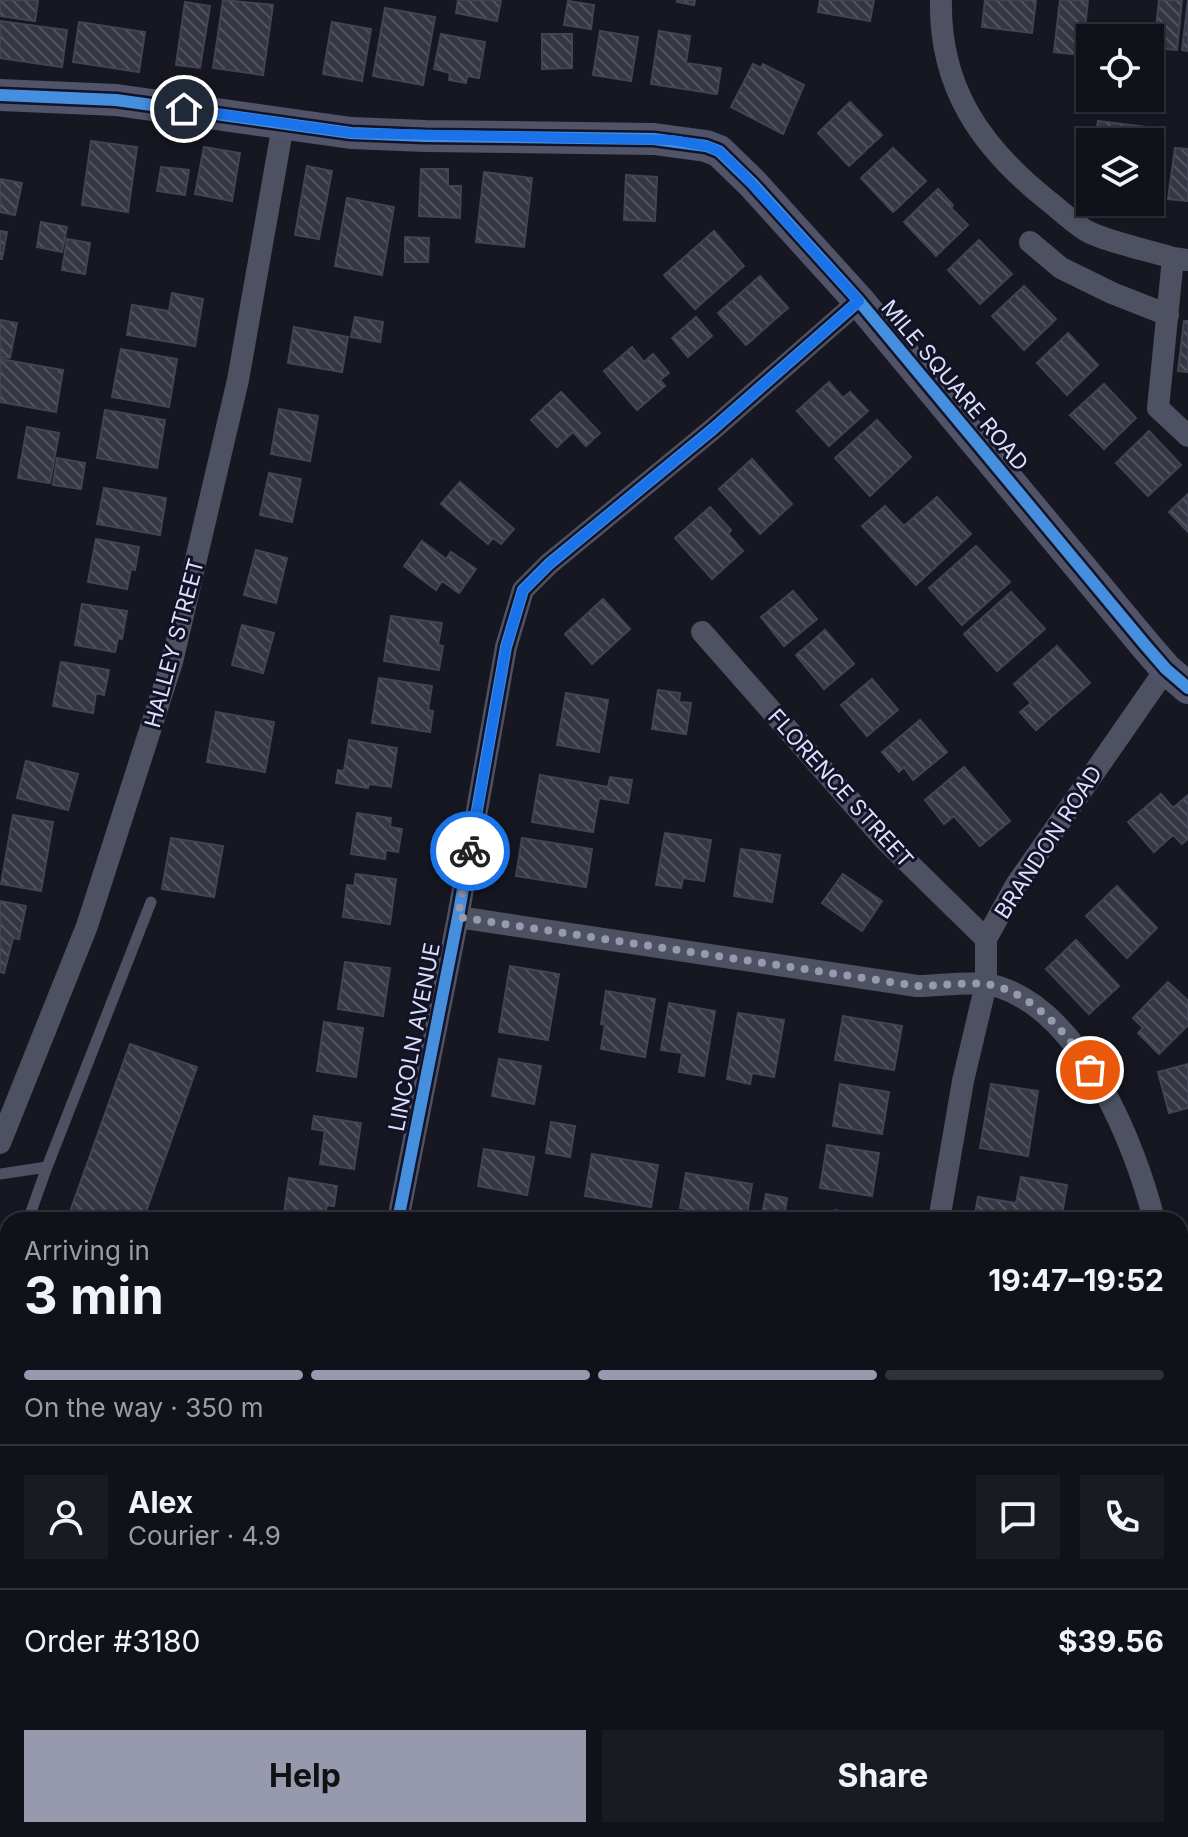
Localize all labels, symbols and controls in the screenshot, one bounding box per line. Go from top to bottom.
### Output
map controls [1076,24,1164,216]
button: locate [1076,24,1164,112]
pin [150,75,218,143]
icon: home [162,87,206,131]
button: layers [1076,128,1164,216]
street label: MILE SQUARE ROAD [876,294,1034,476]
street label: HALLEY STREET [139,556,209,730]
street label: FLORENCE STREET [763,703,919,873]
street label: BRANDON ROAD [989,761,1107,923]
courier [430,811,510,891]
icon: bike [448,829,492,873]
street label: LINCOLN AVENUE [383,941,445,1133]
pin [1056,1036,1124,1104]
icon: bag [1068,1048,1112,1092]
text: Arriving in [24,1235,150,1266]
text: 19:47–19:52 [988,1262,1164,1298]
text: 3 min [24,1264,164,1327]
text: On the way · 350 m [24,1392,263,1423]
button: person [24,1475,108,1559]
button: chat [976,1475,1060,1559]
button: phone [1080,1475,1164,1559]
text: Alex [128,1484,193,1520]
text: Courier · 4.9 [128,1520,281,1551]
text: Order #3180 [24,1623,201,1659]
text: $39.56 [1058,1623,1164,1659]
button: Help [24,1730,586,1822]
button: Share [602,1730,1164,1822]

